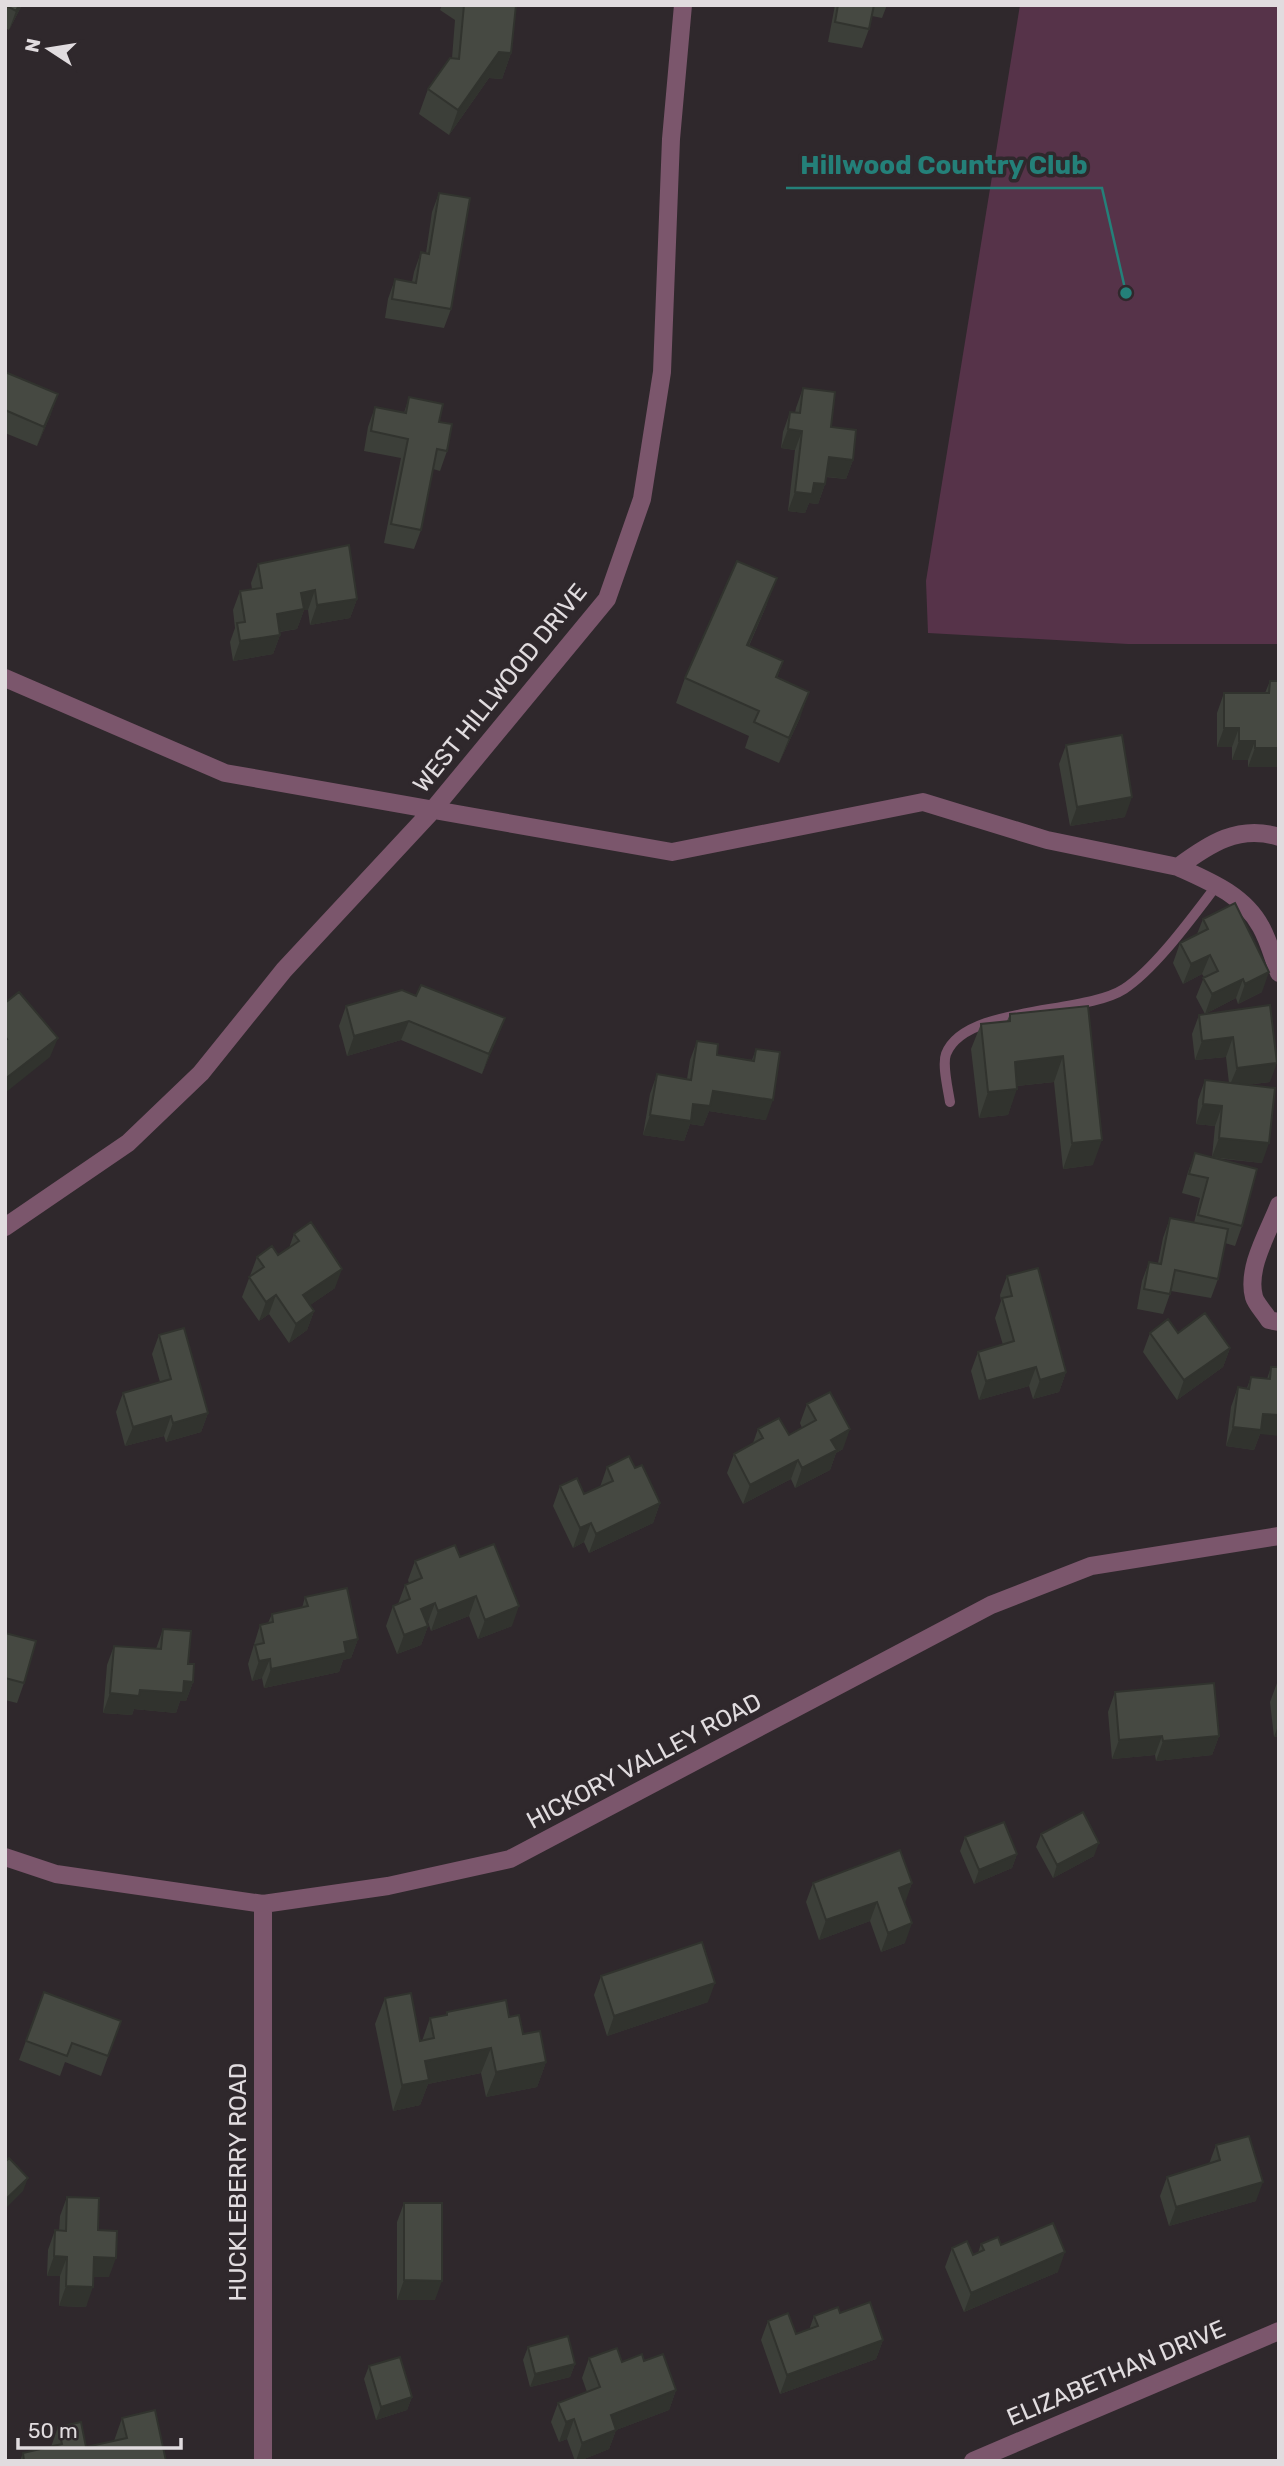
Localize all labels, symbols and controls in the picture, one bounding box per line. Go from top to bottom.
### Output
north arrow [14,14,84,84]
text: N [20,36,46,55]
callout: Hillwood Country Club [786,141,1102,188]
text: Hillwood Country Club [800,150,1088,181]
street label: WEST HILLWOOD DRIVE [407,578,593,798]
street label: HICKORY VALLEY ROAD [522,1687,766,1835]
street label: HUCKLEBERRY ROAD [224,2063,252,2301]
street label: ELIZABETHAN DRIVE [1003,2314,1229,2432]
scale bar [18,2406,180,2450]
text: 50 m [28,2418,78,2443]

